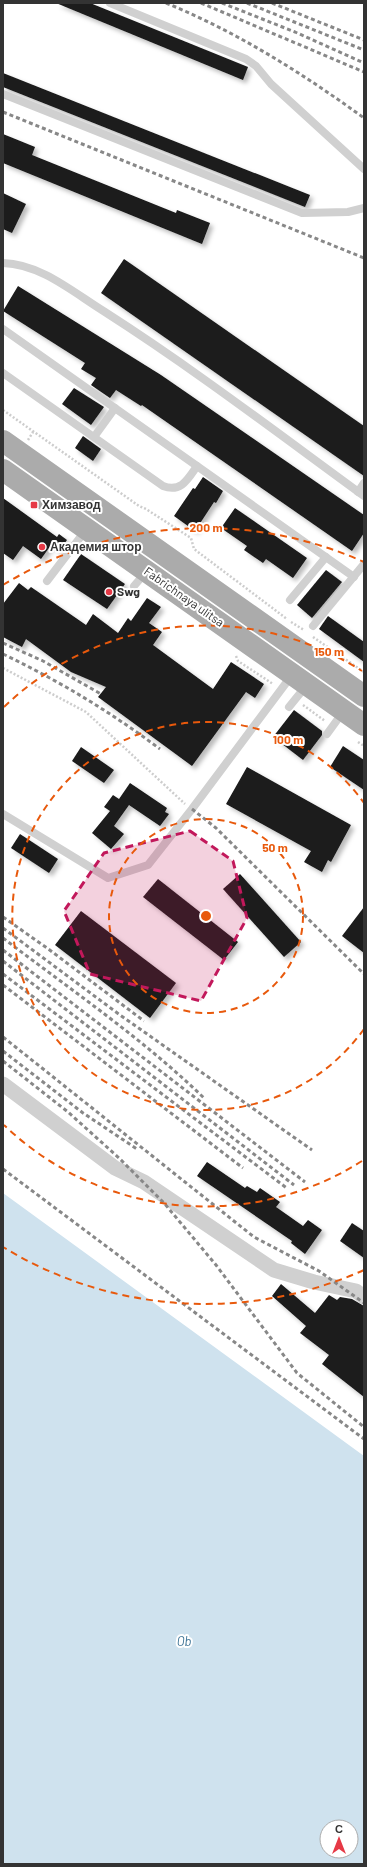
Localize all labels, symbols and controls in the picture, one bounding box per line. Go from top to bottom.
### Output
place label: Химзавод [42,497,101,512]
marker: Химзавод [29,500,39,510]
text: 200 m [190,520,222,534]
place label: Академия штор [50,539,142,554]
marker: Академия штор [37,542,47,552]
street label: Fabrichnaya ulitsa [142,563,227,629]
place label: Swg [117,584,140,598]
marker: Swg [104,587,114,597]
text: 150 m [314,644,344,658]
text: 100 m [273,732,303,746]
text: 50 m [262,840,288,854]
centre of rings [199,909,213,923]
water label: Ob [177,1633,191,1649]
north arrow [319,1819,359,1859]
text: С [335,1822,343,1835]

